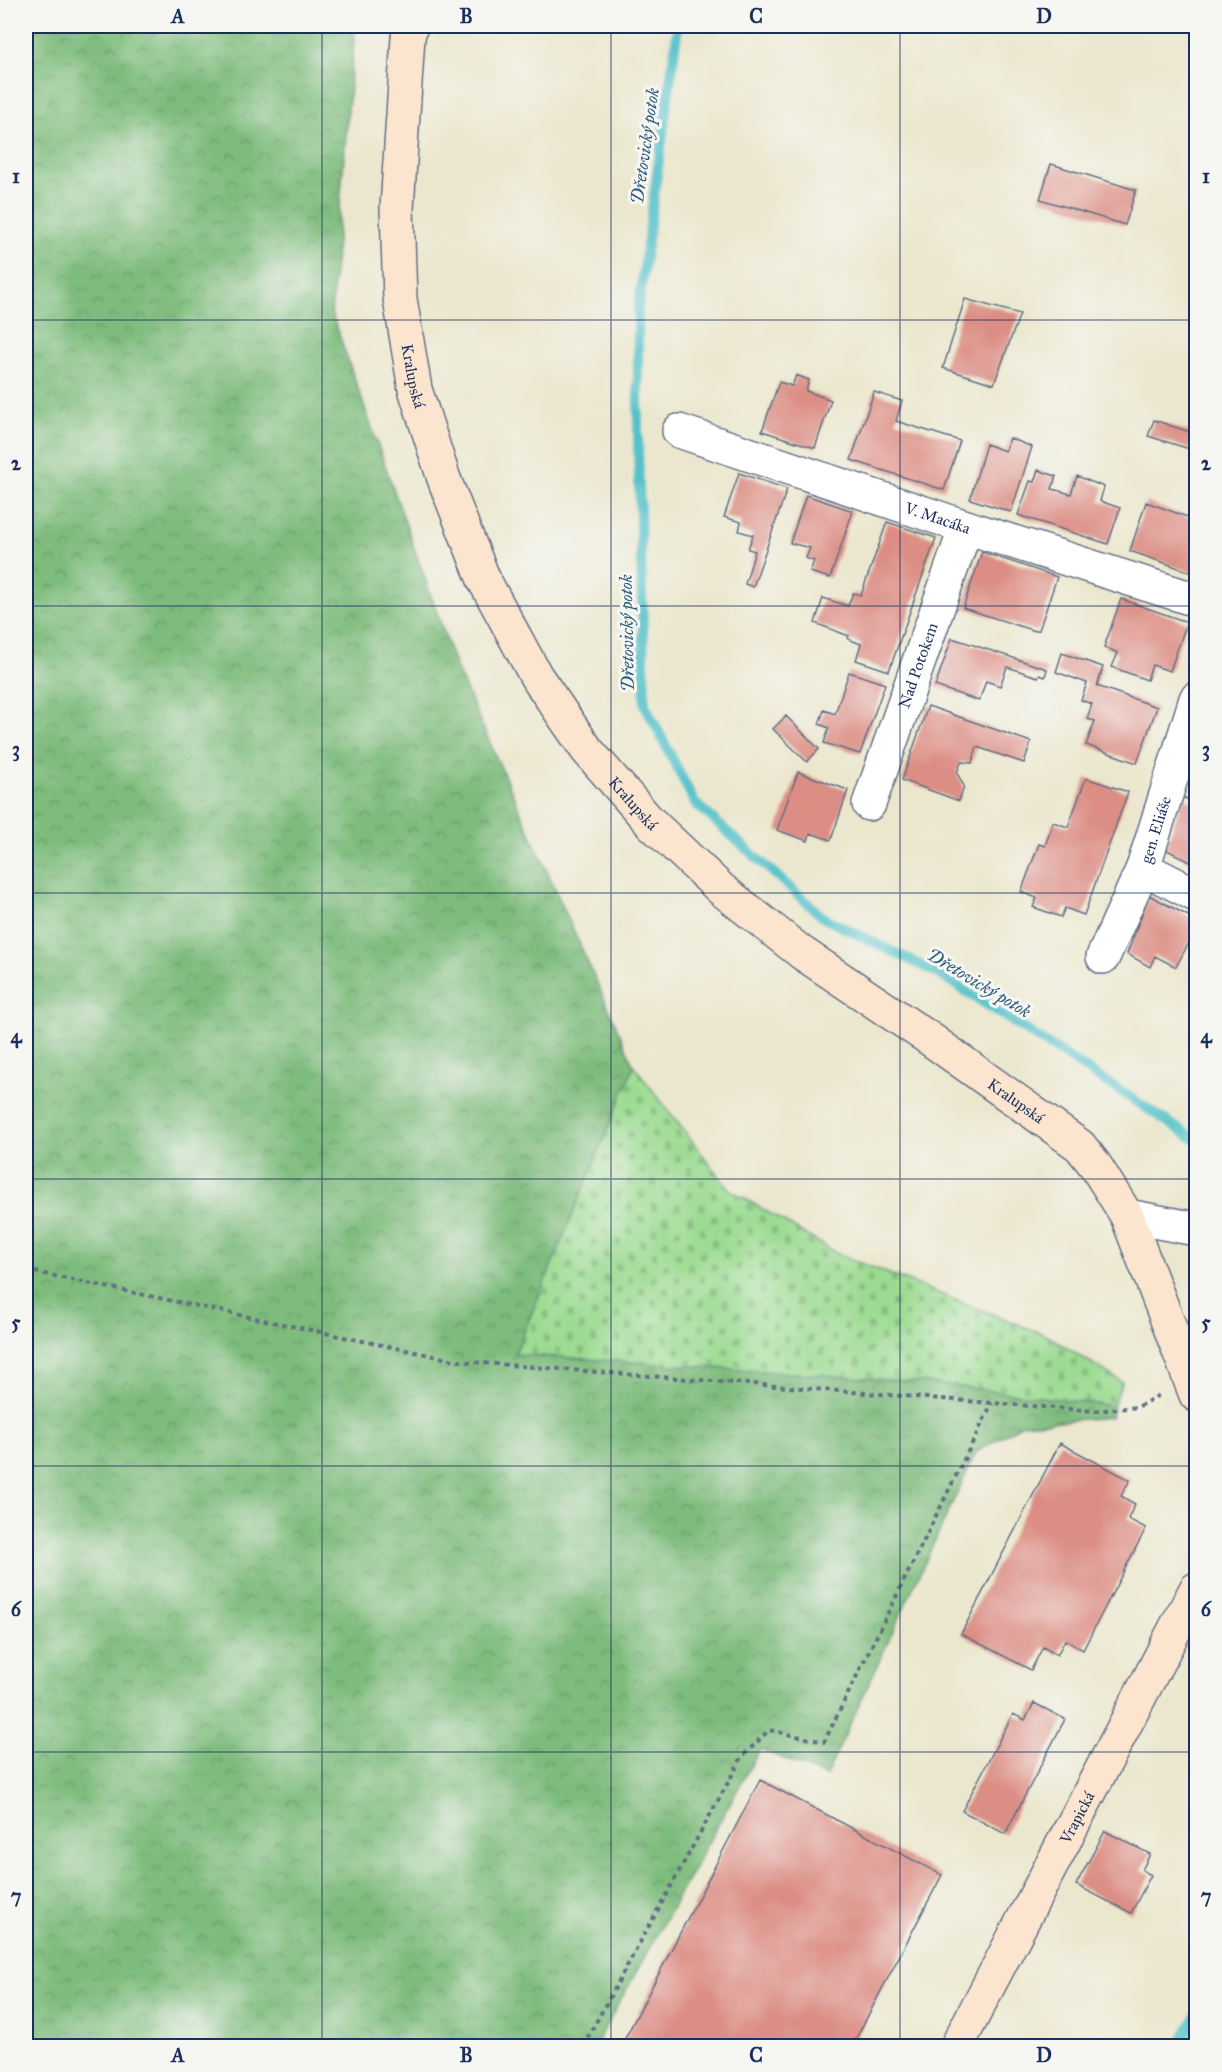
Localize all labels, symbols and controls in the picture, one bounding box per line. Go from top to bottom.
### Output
text: A [169,4,185,28]
text: B [459,4,473,28]
text: C [749,4,763,28]
text: D [1036,4,1052,28]
water label: Dřetovický potok [626,86,665,206]
text: 1 [12,164,20,188]
text: 1 [1202,164,1210,188]
street label: Kralupská [398,343,430,411]
text: 2 [11,451,22,475]
text: 2 [1201,451,1212,475]
street label: V. Macáka [902,498,973,538]
water label: Dřetovický potok [615,574,640,692]
street label: Nad Potokem [894,619,942,711]
text: 3 [12,737,20,762]
text: 3 [1202,737,1210,762]
street label: Kralupská [605,773,662,835]
street label: gen. Eliáše [1136,793,1175,866]
water label: Dřetovický potok [923,943,1035,1023]
text: 4 [10,1024,22,1049]
text: 4 [1200,1024,1212,1049]
street label: Kralupská [984,1074,1048,1128]
text: 5 [11,1310,21,1334]
text: 5 [1201,1310,1211,1334]
text: 6 [11,1597,23,1621]
text: 6 [1201,1597,1213,1621]
street label: Vrapická [1055,1788,1099,1848]
text: 7 [11,1884,22,1908]
text: 7 [1201,1884,1212,1908]
text: A [169,2043,185,2067]
text: B [459,2043,473,2067]
text: C [749,2043,763,2067]
text: D [1036,2043,1052,2067]

